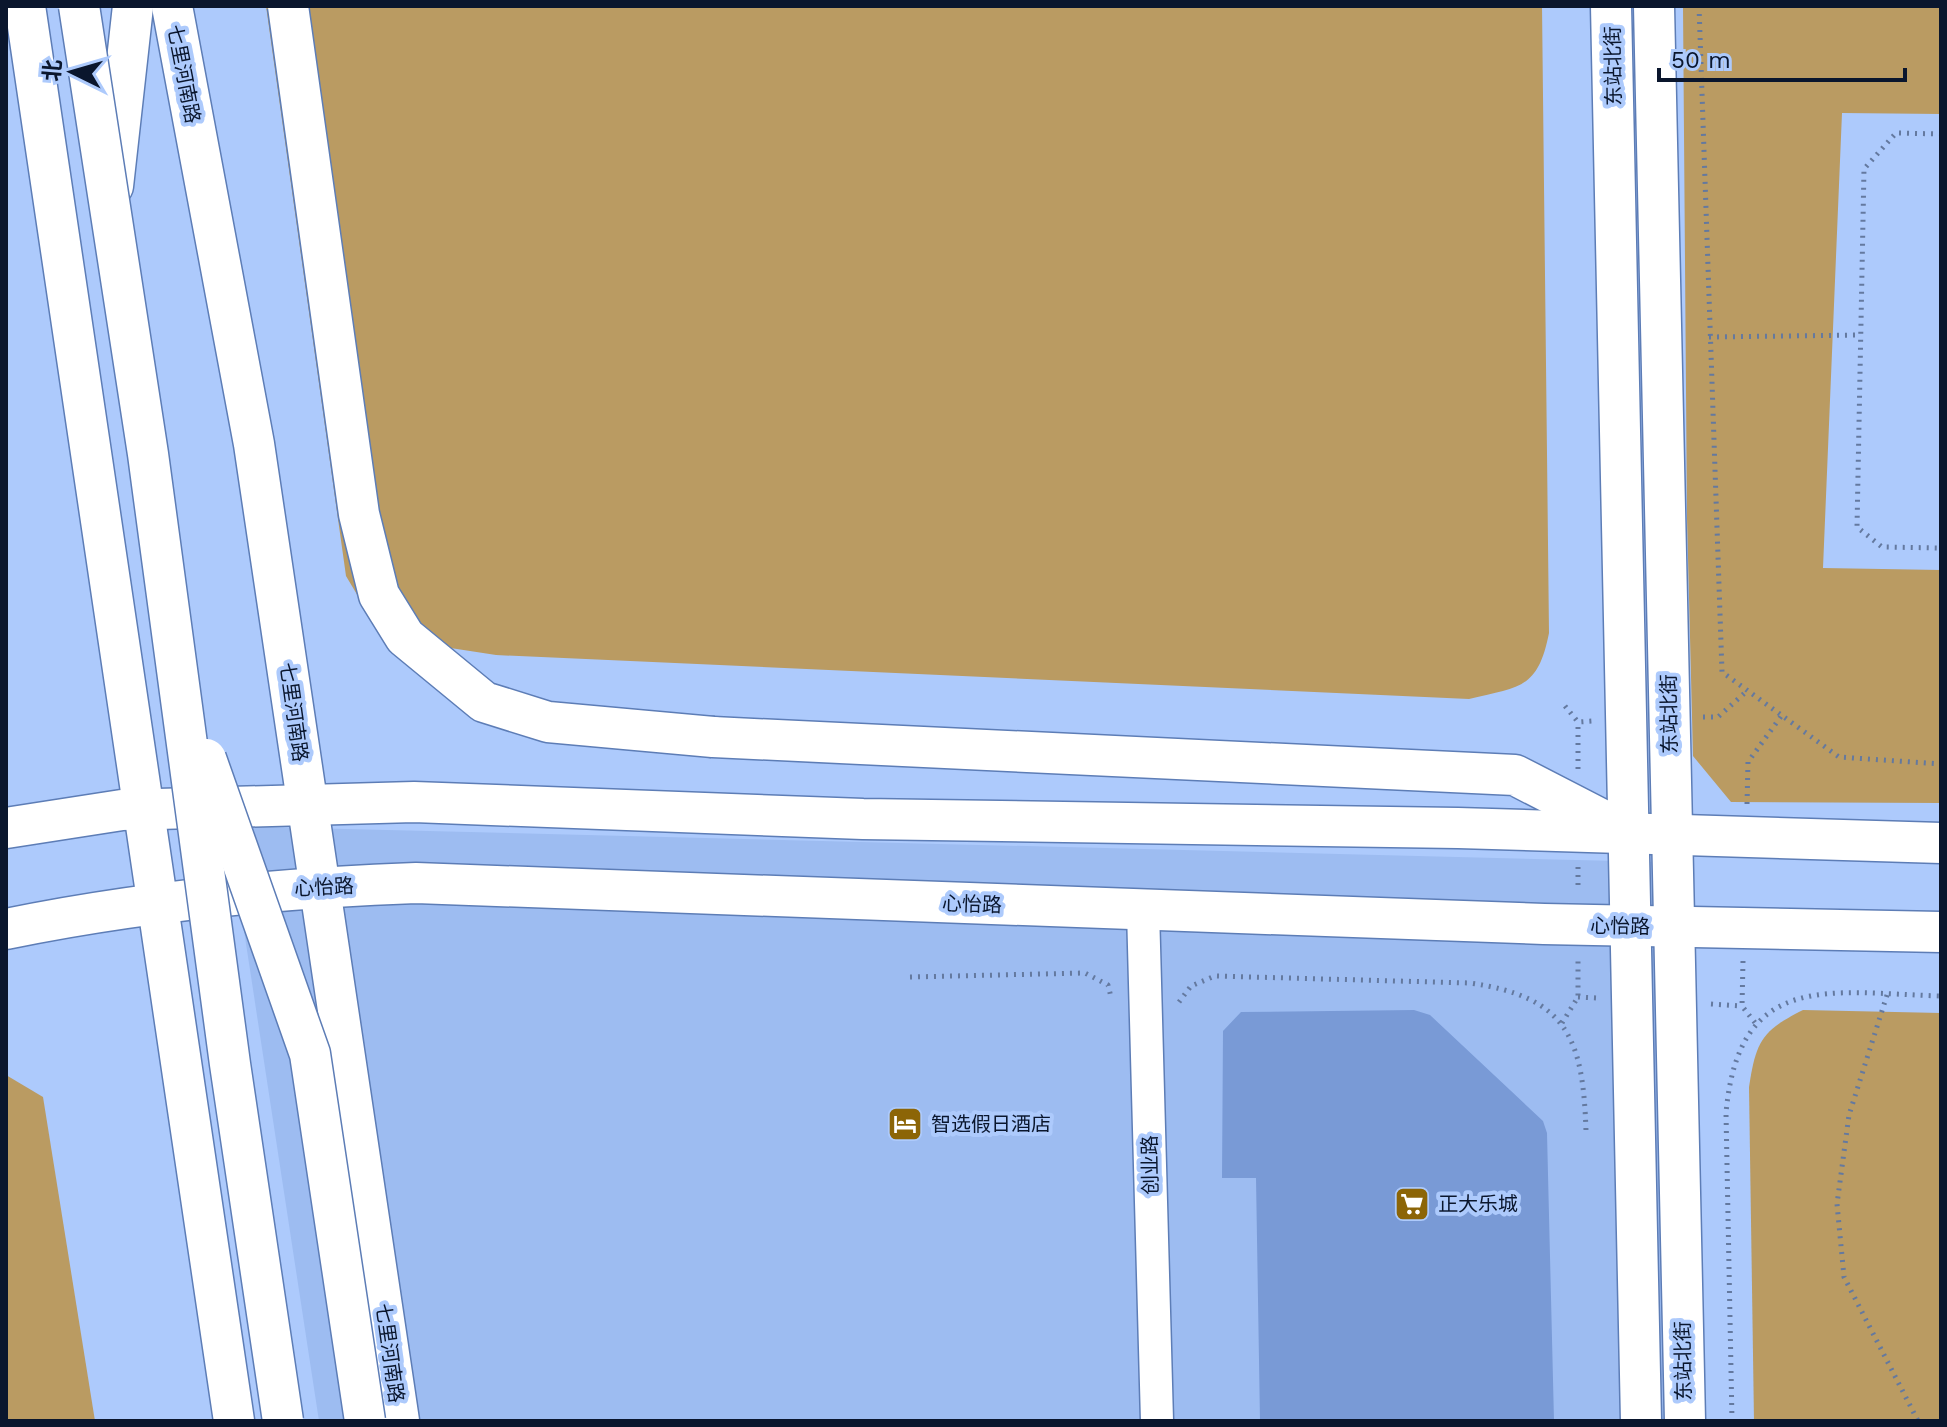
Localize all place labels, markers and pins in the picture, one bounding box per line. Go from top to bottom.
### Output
hotel icon: 智选假日酒店 [886,1105,924,1143]
place label: 智选假日酒店 [931,1112,1051,1136]
supermarket icon: 正大乐城 [1393,1185,1431,1223]
place label: 正大乐城 [1438,1192,1518,1216]

